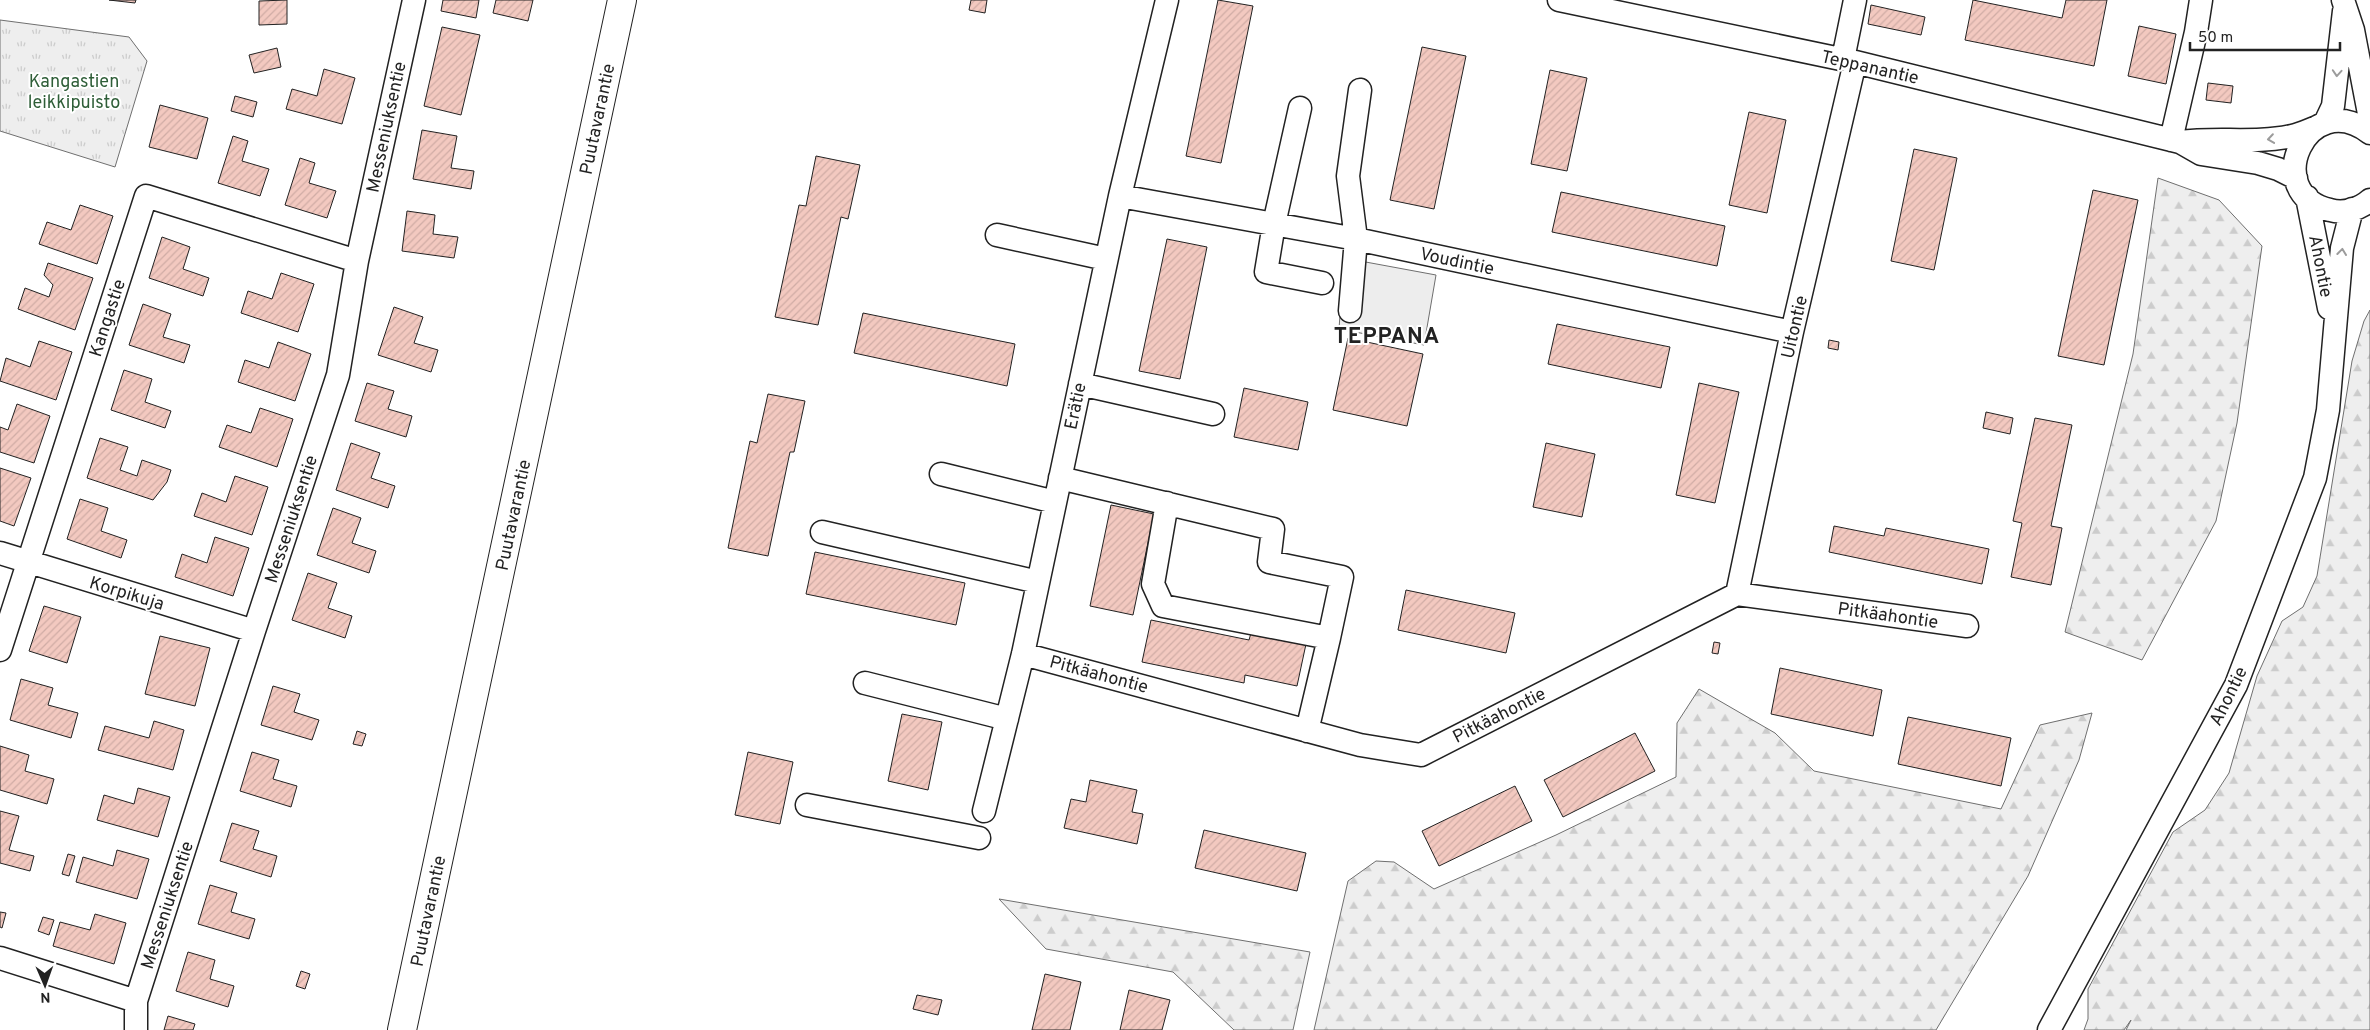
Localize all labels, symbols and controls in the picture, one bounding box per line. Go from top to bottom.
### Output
scale bar [2190,20,2340,52]
text: 50 m [2198,29,2233,48]
street label: Teppanantie [1819,46,1921,91]
street label: Messeniuksentie [362,60,413,195]
street label: Puutavarantie [575,62,621,177]
one-way arrow [2331,69,2342,77]
park label: Kangastien leikkipuisto [28,71,120,115]
one-way arrow [2266,133,2274,144]
street label: Ahontie [2302,233,2337,299]
street label: Voudintie [1417,243,1496,282]
one-way arrow [2336,248,2347,256]
street label: Kangastie [85,277,132,360]
street label: Uitontie [1777,294,1814,361]
district label: TEPPANA [1334,324,1440,351]
street label: Erätie [1060,381,1093,432]
street label: Messeniuksentie [261,453,324,586]
street label: Puutavarantie [491,458,537,573]
street label: Korpikuja [86,572,167,617]
street label: Pitkäahontie [1836,598,1940,635]
street label: Pitkäahontie [1047,651,1151,700]
street label: Ahontie [2205,663,2254,730]
street label: Pitkäahontie [1449,683,1550,750]
street label: Messeniuksentie [137,839,200,972]
street label: Puutavarantie [406,854,452,969]
north arrow [20,960,70,1010]
text: N [40,988,51,1005]

